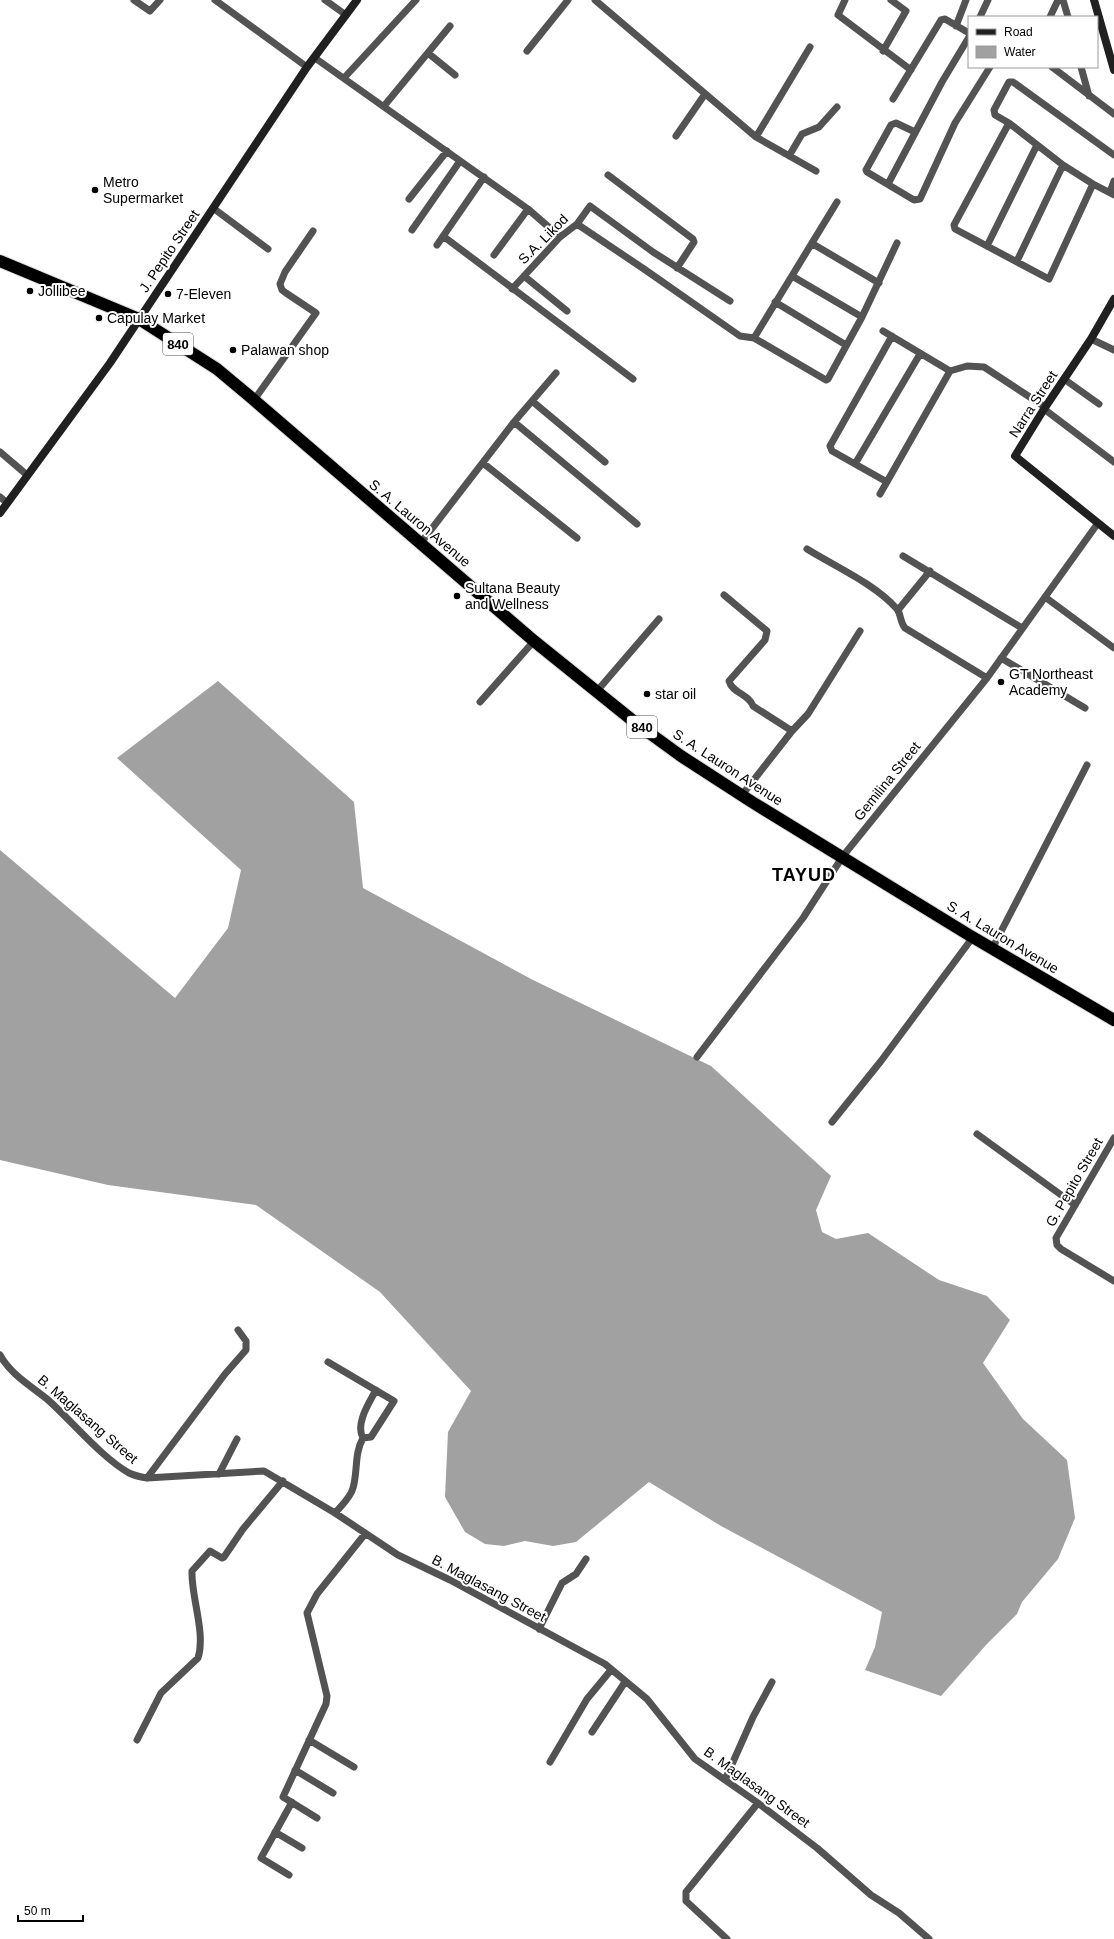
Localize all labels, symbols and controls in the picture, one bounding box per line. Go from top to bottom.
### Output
legend [968,16,1098,68]
text: Road [1004,25,1033,39]
text: Water [1004,45,1036,59]
place label: Metro Supermarket [103,174,183,206]
marker: Metro Supermarket [90,185,100,195]
street label: J. Pepito Street [136,207,202,295]
street label: S.A. Likod [515,211,571,267]
place label: Jollibee [38,283,86,299]
marker: Jollibee [25,286,35,296]
place label: 7-Eleven [176,286,231,302]
marker: 7-Eleven [163,289,173,299]
place label: Capulay Market [107,310,205,326]
marker: Capulay Market [94,313,104,323]
road number: 840 [163,333,193,355]
place label: Palawan shop [241,342,329,358]
marker: Palawan shop [228,345,238,355]
street label: Narra Street [1006,368,1061,440]
street label: S. A. Lauron Avenue [366,476,474,570]
place label: Sultana Beauty and Wellness [465,580,560,612]
marker: Sultana Beauty and Wellness [452,591,462,601]
place label: GT Northeast Academy [1009,666,1093,698]
marker: GT Northeast Academy [996,677,1006,687]
place label: star oil [655,686,696,702]
marker: star oil [642,689,652,699]
road number: 840 [627,716,657,738]
street label: S. A. Lauron Avenue [670,726,786,809]
street label: Gemilina Street [850,738,924,824]
district label: TAYUD [772,865,836,885]
street label: S. A. Lauron Avenue [944,897,1062,977]
street label: G. Pepito Street [1042,1135,1106,1229]
street label: B. Maglasang Street [35,1371,141,1467]
street label: B. Maglasang Street [429,1551,549,1625]
street label: B. Maglasang Street [701,1743,813,1831]
scale bar [18,1897,83,1923]
text: 50 m [24,1904,51,1918]

